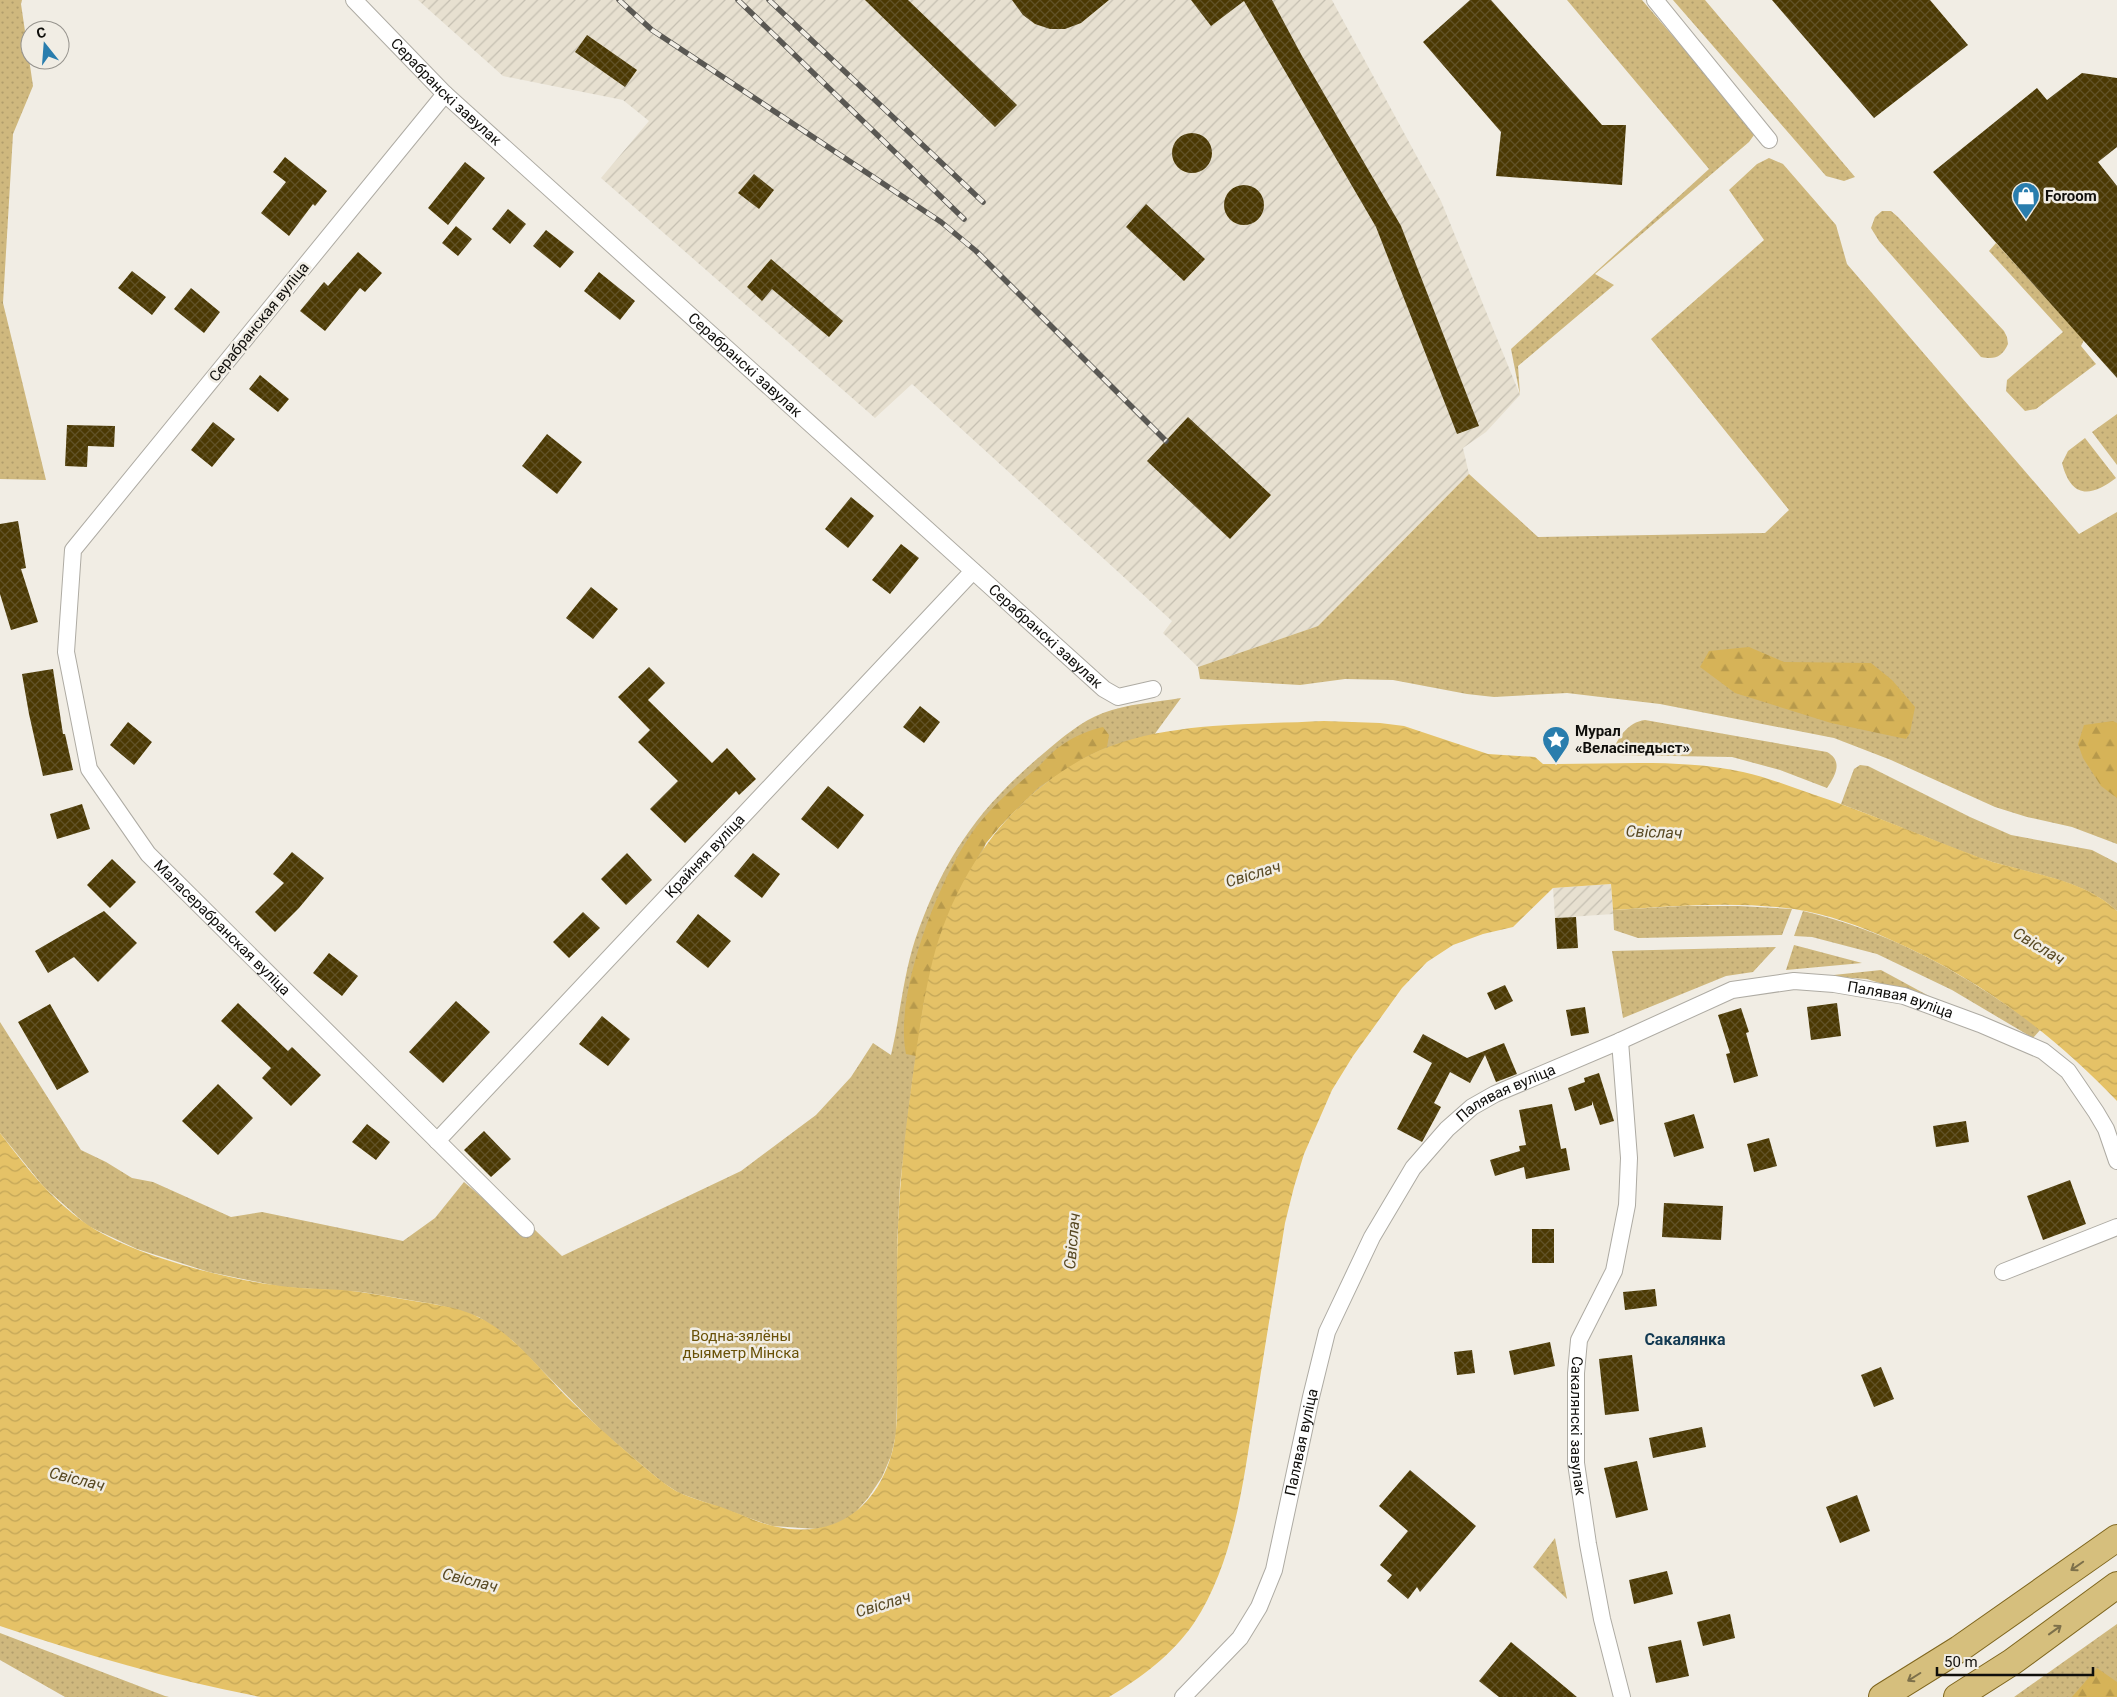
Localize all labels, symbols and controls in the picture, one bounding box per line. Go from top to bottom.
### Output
north arrow [20,20,70,70]
text: С [34,24,48,42]
street label: Серабранскі завулак [387,34,505,149]
shop icon: Foroom [2011,181,2041,220]
place label: Foroom [2045,187,2097,205]
street label: Серабранская вуліца [205,259,313,385]
street label: Серабранскі завулак [684,309,806,421]
street label: Серабранскі завулак [985,580,1106,692]
place label: Мурал «Веласіпедыст» [1575,722,1690,757]
place icon: Мурал «Веласіпедыст» [1541,725,1571,764]
street label: Крайняя вуліца [661,811,749,902]
water label: Свіслач [1625,822,1683,842]
street label: Маласерабранская вуліца [150,856,294,999]
water label: Свіслач [1223,857,1283,891]
water label: Свіслач [2010,923,2068,969]
street label: Палявая вуліца [1846,977,1956,1022]
street label: Палявая вуліца [1452,1061,1558,1126]
water label: Свіслач [1060,1212,1084,1270]
park label: Водна-зялёны дыяметр Мінска [683,1327,799,1362]
district label: Сакалянка [1644,1330,1726,1349]
street label: Сакалянскі завулак [1567,1355,1590,1496]
street label: Палявая вуліца [1281,1387,1322,1497]
water label: Свіслач [47,1463,107,1495]
one-way arrow [2070,1561,2084,1571]
water label: Свіслач [440,1564,500,1596]
water label: Свіслач [853,1587,913,1621]
one-way arrow [2048,1625,2062,1635]
scale bar [1937,1644,2093,1676]
text: 50 m [1944,1653,1978,1671]
one-way arrow [1907,1672,1921,1682]

